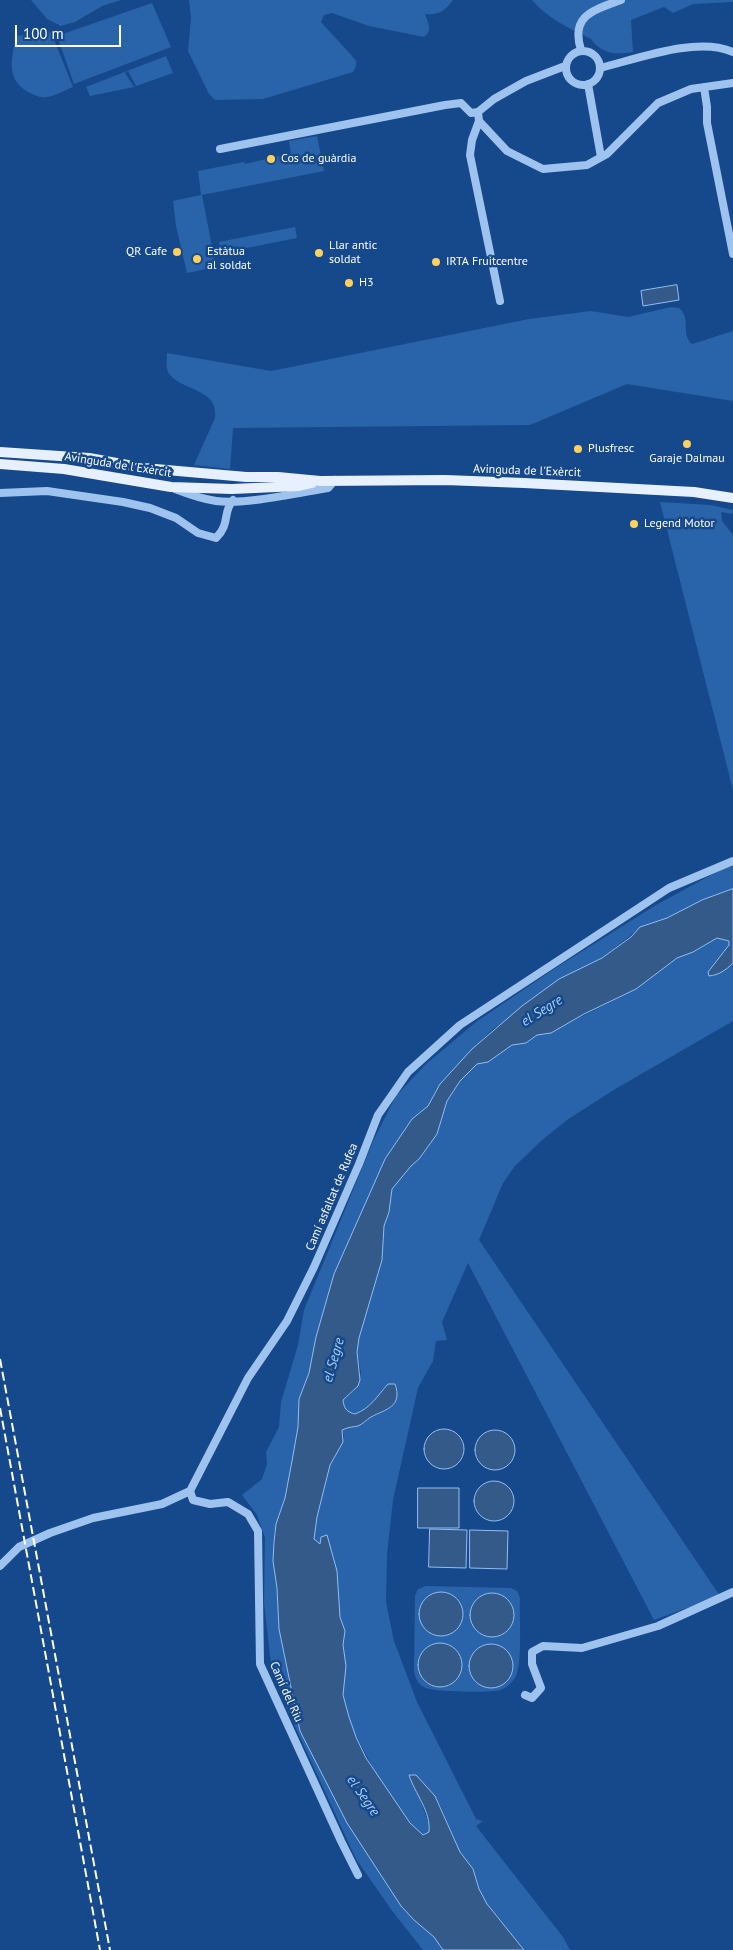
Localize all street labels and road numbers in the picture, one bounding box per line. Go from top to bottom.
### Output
street label: Avinguda de l'Exèrcit [64,449,172,481]
street label: Avinguda de l'Exèrcit [473,462,581,480]
street label: Camí asfaltat de Rufea [303,1141,361,1253]
street label: Camí del Riu [266,1659,306,1725]

